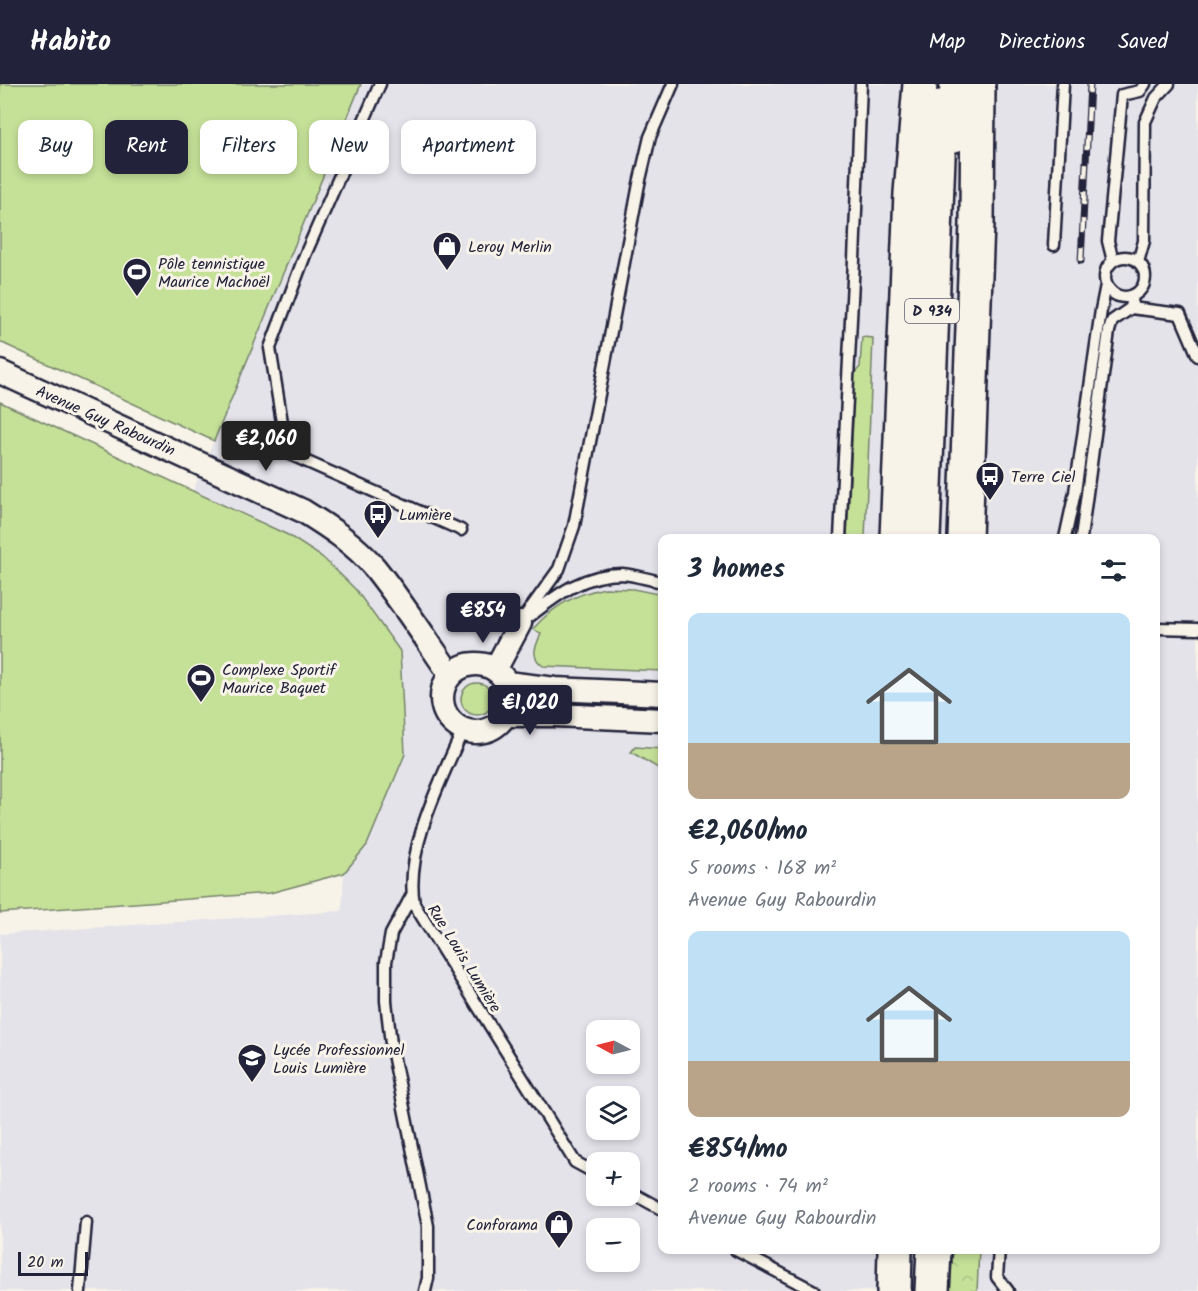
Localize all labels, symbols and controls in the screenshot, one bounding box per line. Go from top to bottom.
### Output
text: Habito [30,20,111,65]
text: Map [929,26,965,59]
text: Directions [998,26,1085,59]
text: Saved [1118,26,1168,59]
chip: Buy [18,120,93,174]
chip: Rent [105,120,188,174]
chip: Filters [200,120,297,174]
chip: New [309,120,389,174]
chip: Apartment [401,120,536,174]
shop icon: Leroy Merlin [431,230,463,272]
place label: Leroy Merlin [468,235,552,260]
place label: Pôle tennistique Maurice Machoël [158,252,270,295]
sports icon: Pôle tennistique Maurice Machoël [121,256,153,298]
road number: D 934 [905,299,959,323]
street label: Avenue Guy Rabourdin [31,379,179,463]
pin: €2,060 [217,421,315,472]
text: €2,060 [236,424,296,456]
bus stop icon: Terre Ciel [974,460,1006,502]
place label: Terre Ciel [1011,465,1076,490]
bus stop icon: Lumière [362,498,394,540]
place label: Lumière [399,503,451,528]
text: 3 homes [688,549,785,591]
icon: filters [1097,554,1130,587]
pin: €854 [447,593,519,644]
text: €854 [460,596,506,628]
icon: home [855,652,963,760]
place label: Complexe Sportif Maurice Baquet [222,658,337,701]
sports icon: Complexe Sportif Maurice Baquet [185,662,217,704]
pin: €1,020 [481,685,579,736]
text: €1,020 [502,688,558,720]
text: €2,060/mo [688,811,808,853]
text: 5 rooms · 168 m² [688,853,836,885]
text: Avenue Guy Rabourdin [688,885,876,917]
street label: Rue Louis Lumière [420,900,507,1018]
icon: home [855,970,963,1078]
north arrow [586,1020,640,1074]
map controls [586,1020,640,1272]
place label: Lycée Professionnel Louis Lumière [273,1038,404,1081]
school or university icon: Lycée Professionnel Louis Lumière [236,1042,268,1084]
button: layers [586,1086,640,1140]
text: €854/mo [688,1129,788,1171]
button: + [586,1152,640,1206]
text: 2 rooms · 74 m² [688,1171,828,1203]
text: Avenue Guy Rabourdin [688,1203,876,1235]
shop icon: Conforama [543,1208,575,1250]
place label: Conforama [466,1213,538,1238]
button: − [586,1218,640,1272]
scale bar [18,1249,88,1276]
text: 20 m [27,1250,63,1275]

